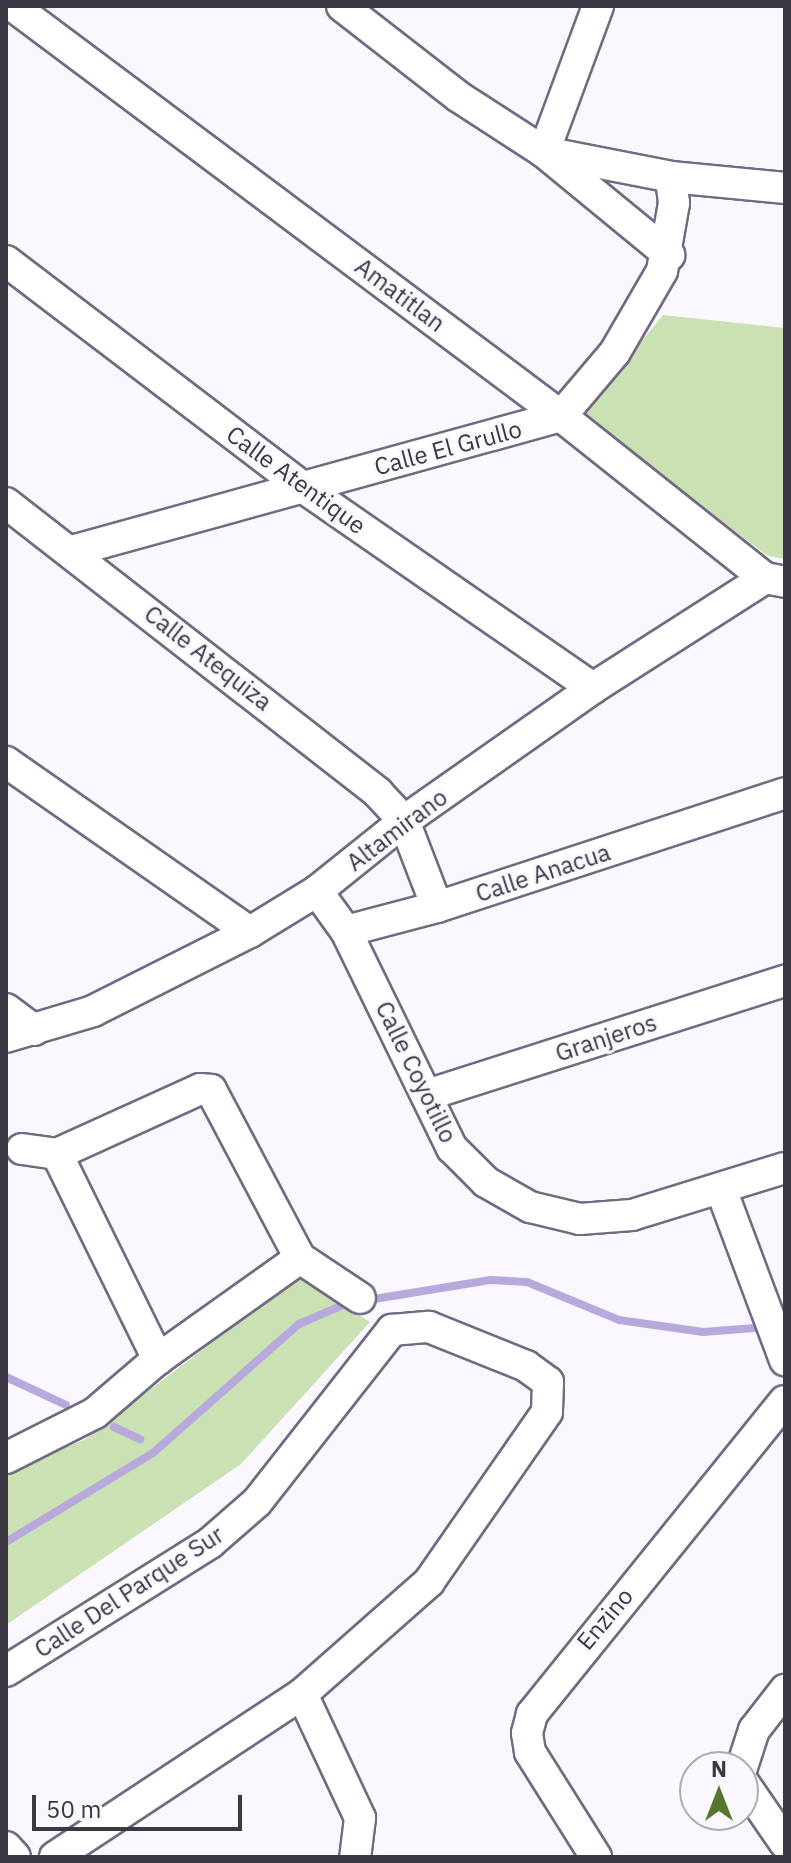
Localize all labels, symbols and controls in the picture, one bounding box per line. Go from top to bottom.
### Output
street label: Amatitlan [349,252,451,338]
street label: Calle El Grullo [371,415,525,481]
street label: Calle Atentique [221,420,371,540]
street label: Calle Atequiza [139,599,277,717]
street label: Altamirano [341,783,453,877]
street label: Calle Anacua [472,838,614,908]
street label: Calle Coyotillo [369,997,463,1147]
street label: Granjeros [552,1008,660,1068]
street label: Calle Del Parque Sur [29,1520,229,1664]
street label: Enzino [571,1582,639,1656]
north arrow [679,1751,759,1831]
text: N [711,1754,727,1783]
scale bar [36,1779,246,1829]
text: 50 m [46,1793,101,1825]

